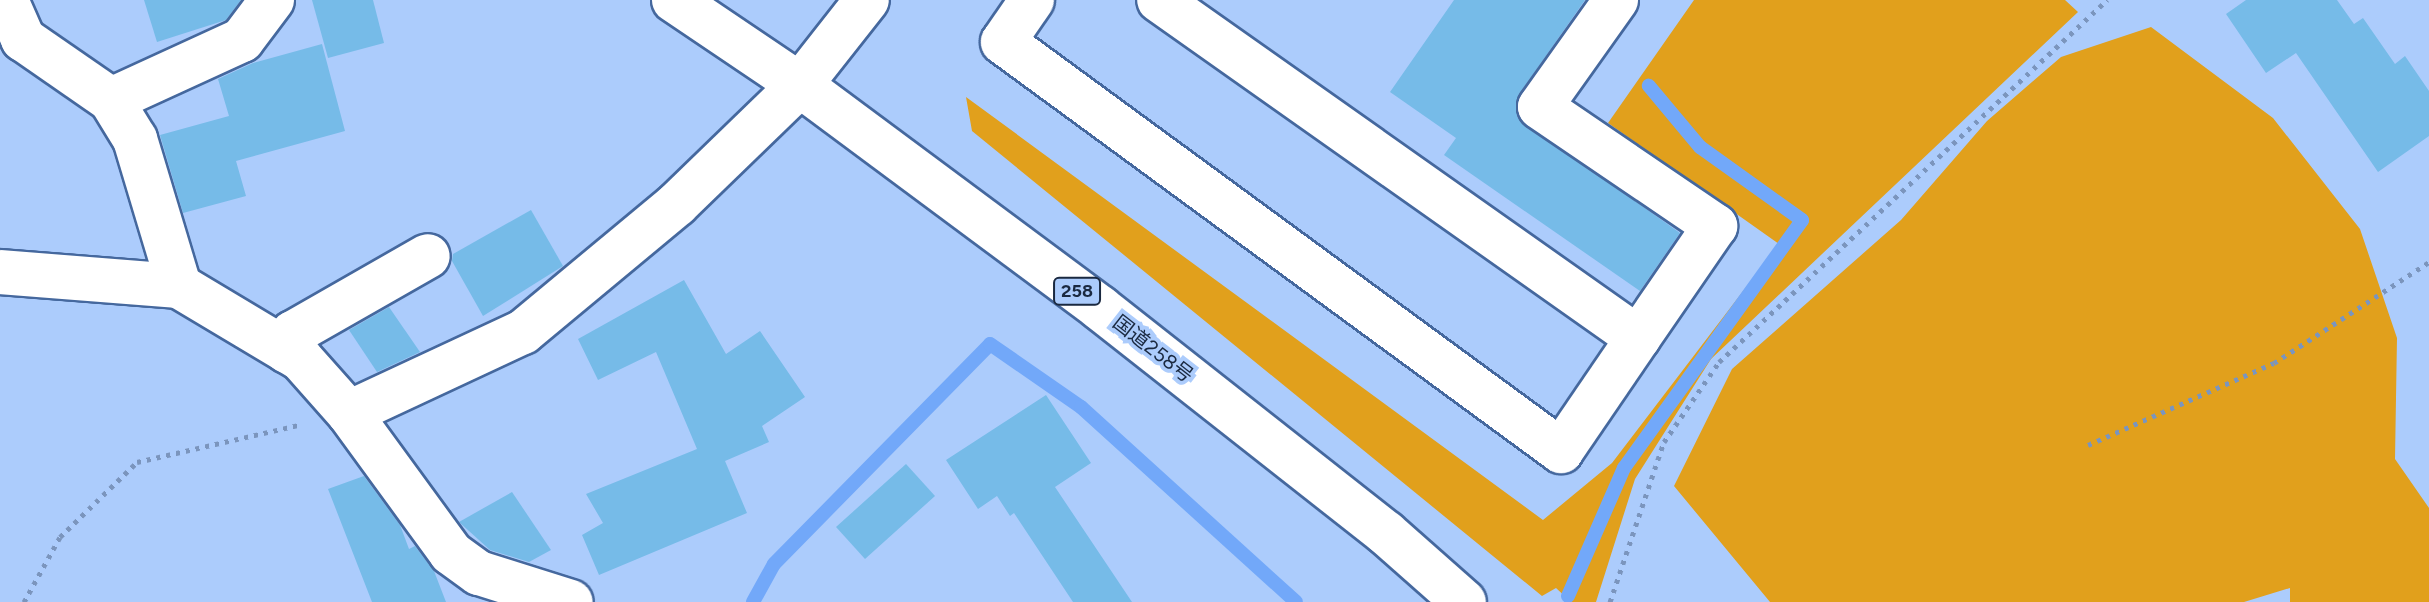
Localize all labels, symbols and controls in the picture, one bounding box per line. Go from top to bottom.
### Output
road number: 258 [1053,277,1101,305]
street label: 国道258号 [1108,310,1198,388]

